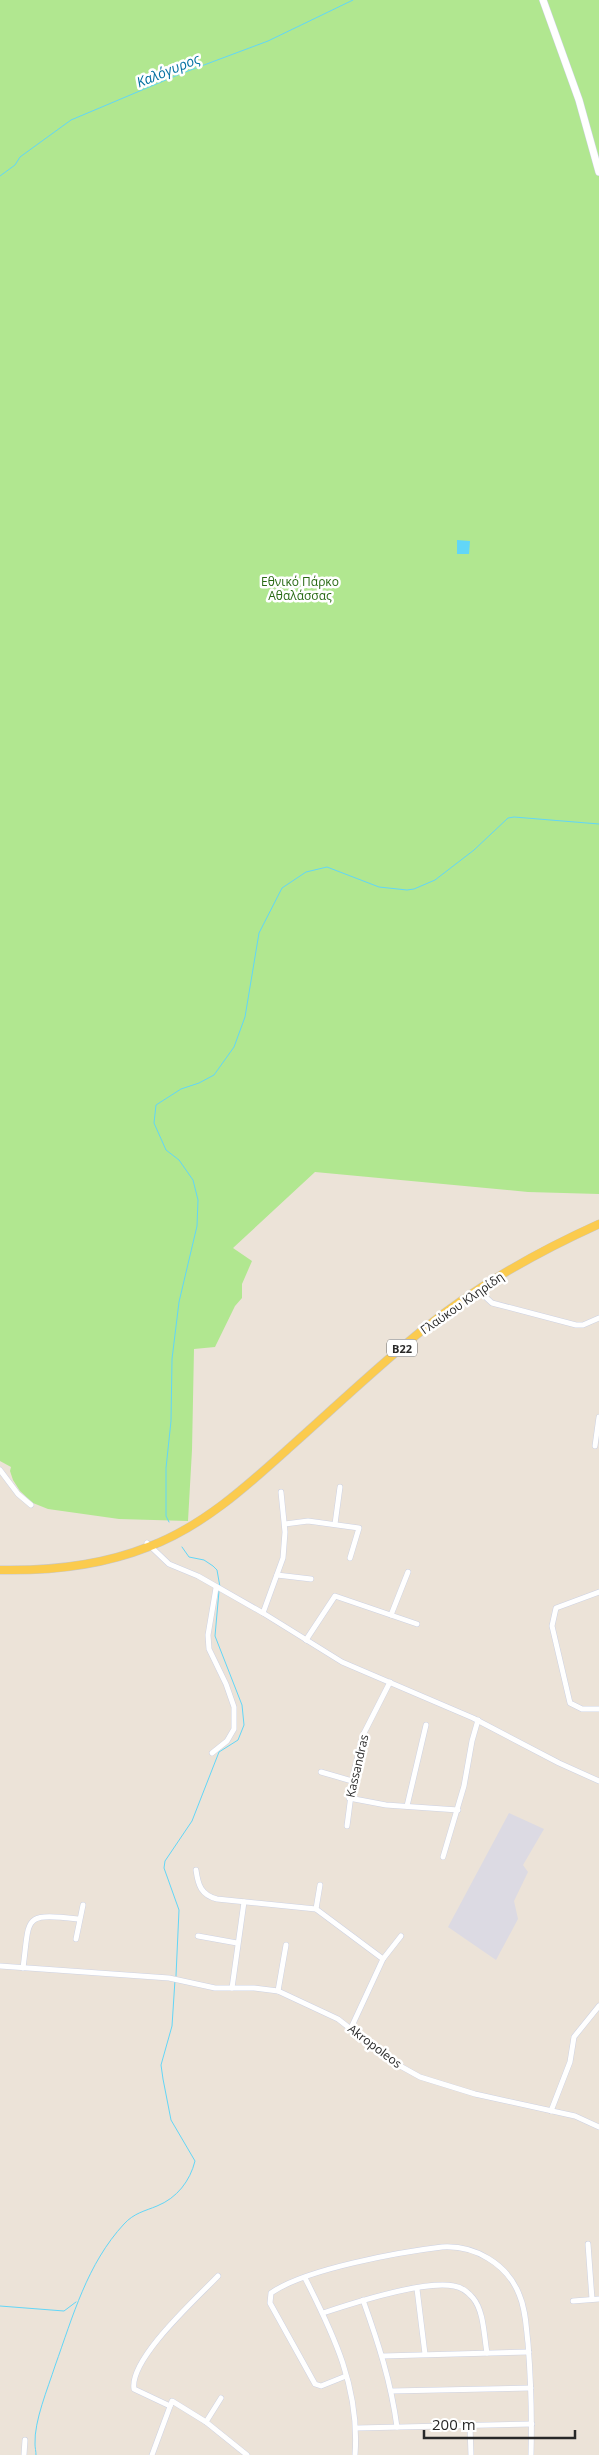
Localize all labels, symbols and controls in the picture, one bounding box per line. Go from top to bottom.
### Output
water label: Καλόγυρος [133,48,203,91]
park label: Εθνικό Πάρκο Αθαλάσσας [261,573,339,604]
street label: Γλαύκου Κληρίδη [417,1268,507,1338]
road number: B22 [387,1340,417,1356]
street label: Kassandras [342,1733,373,1799]
street label: Akropoleos [345,2020,406,2072]
scale bar [424,2408,575,2440]
text: 200 m [432,2414,476,2434]

